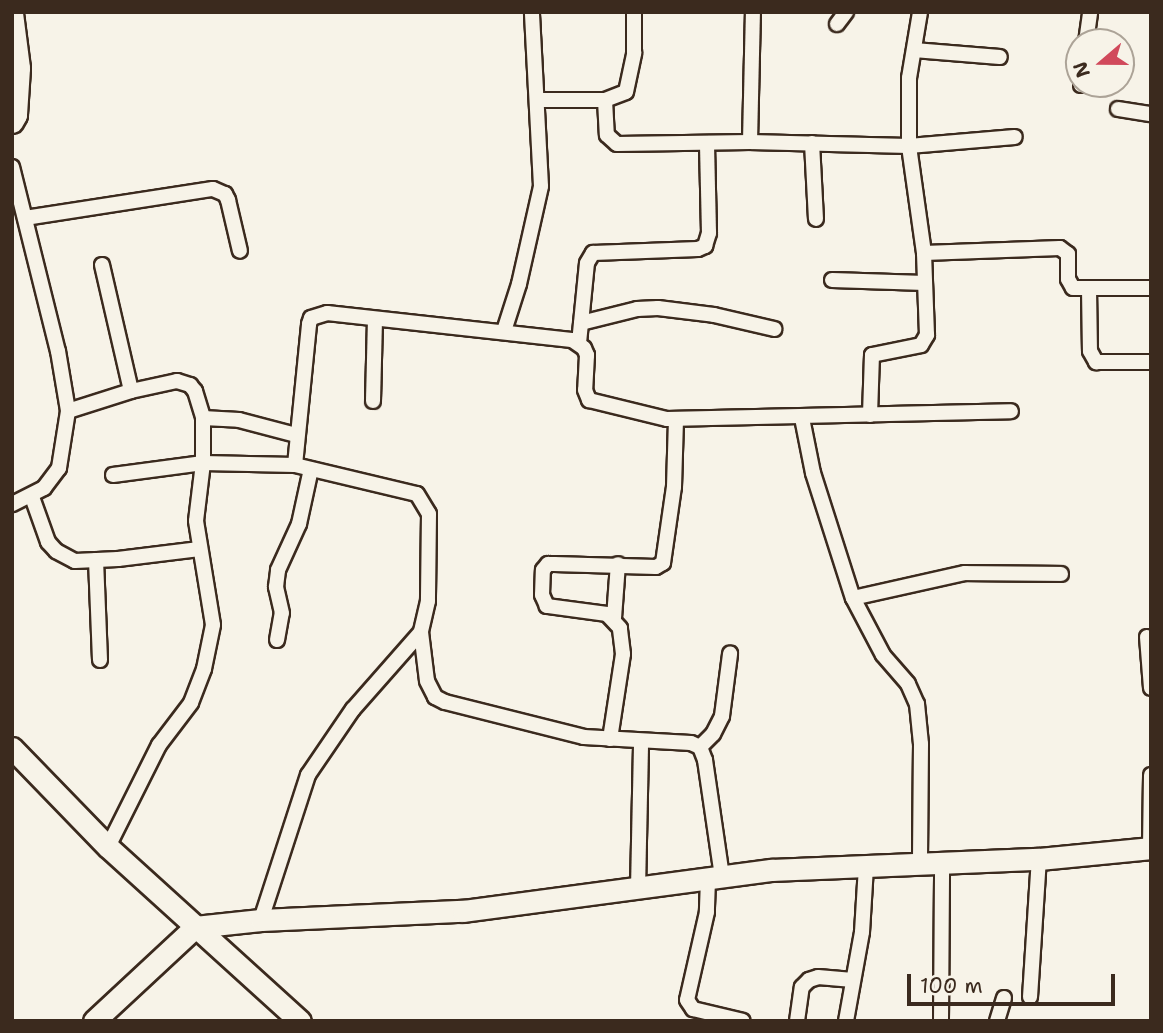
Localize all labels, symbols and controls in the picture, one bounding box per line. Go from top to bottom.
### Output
north arrow [1065,28,1135,98]
text: N [1067,58,1096,81]
scale bar [911,960,1119,1004]
text: 100 m [920,972,983,1000]

